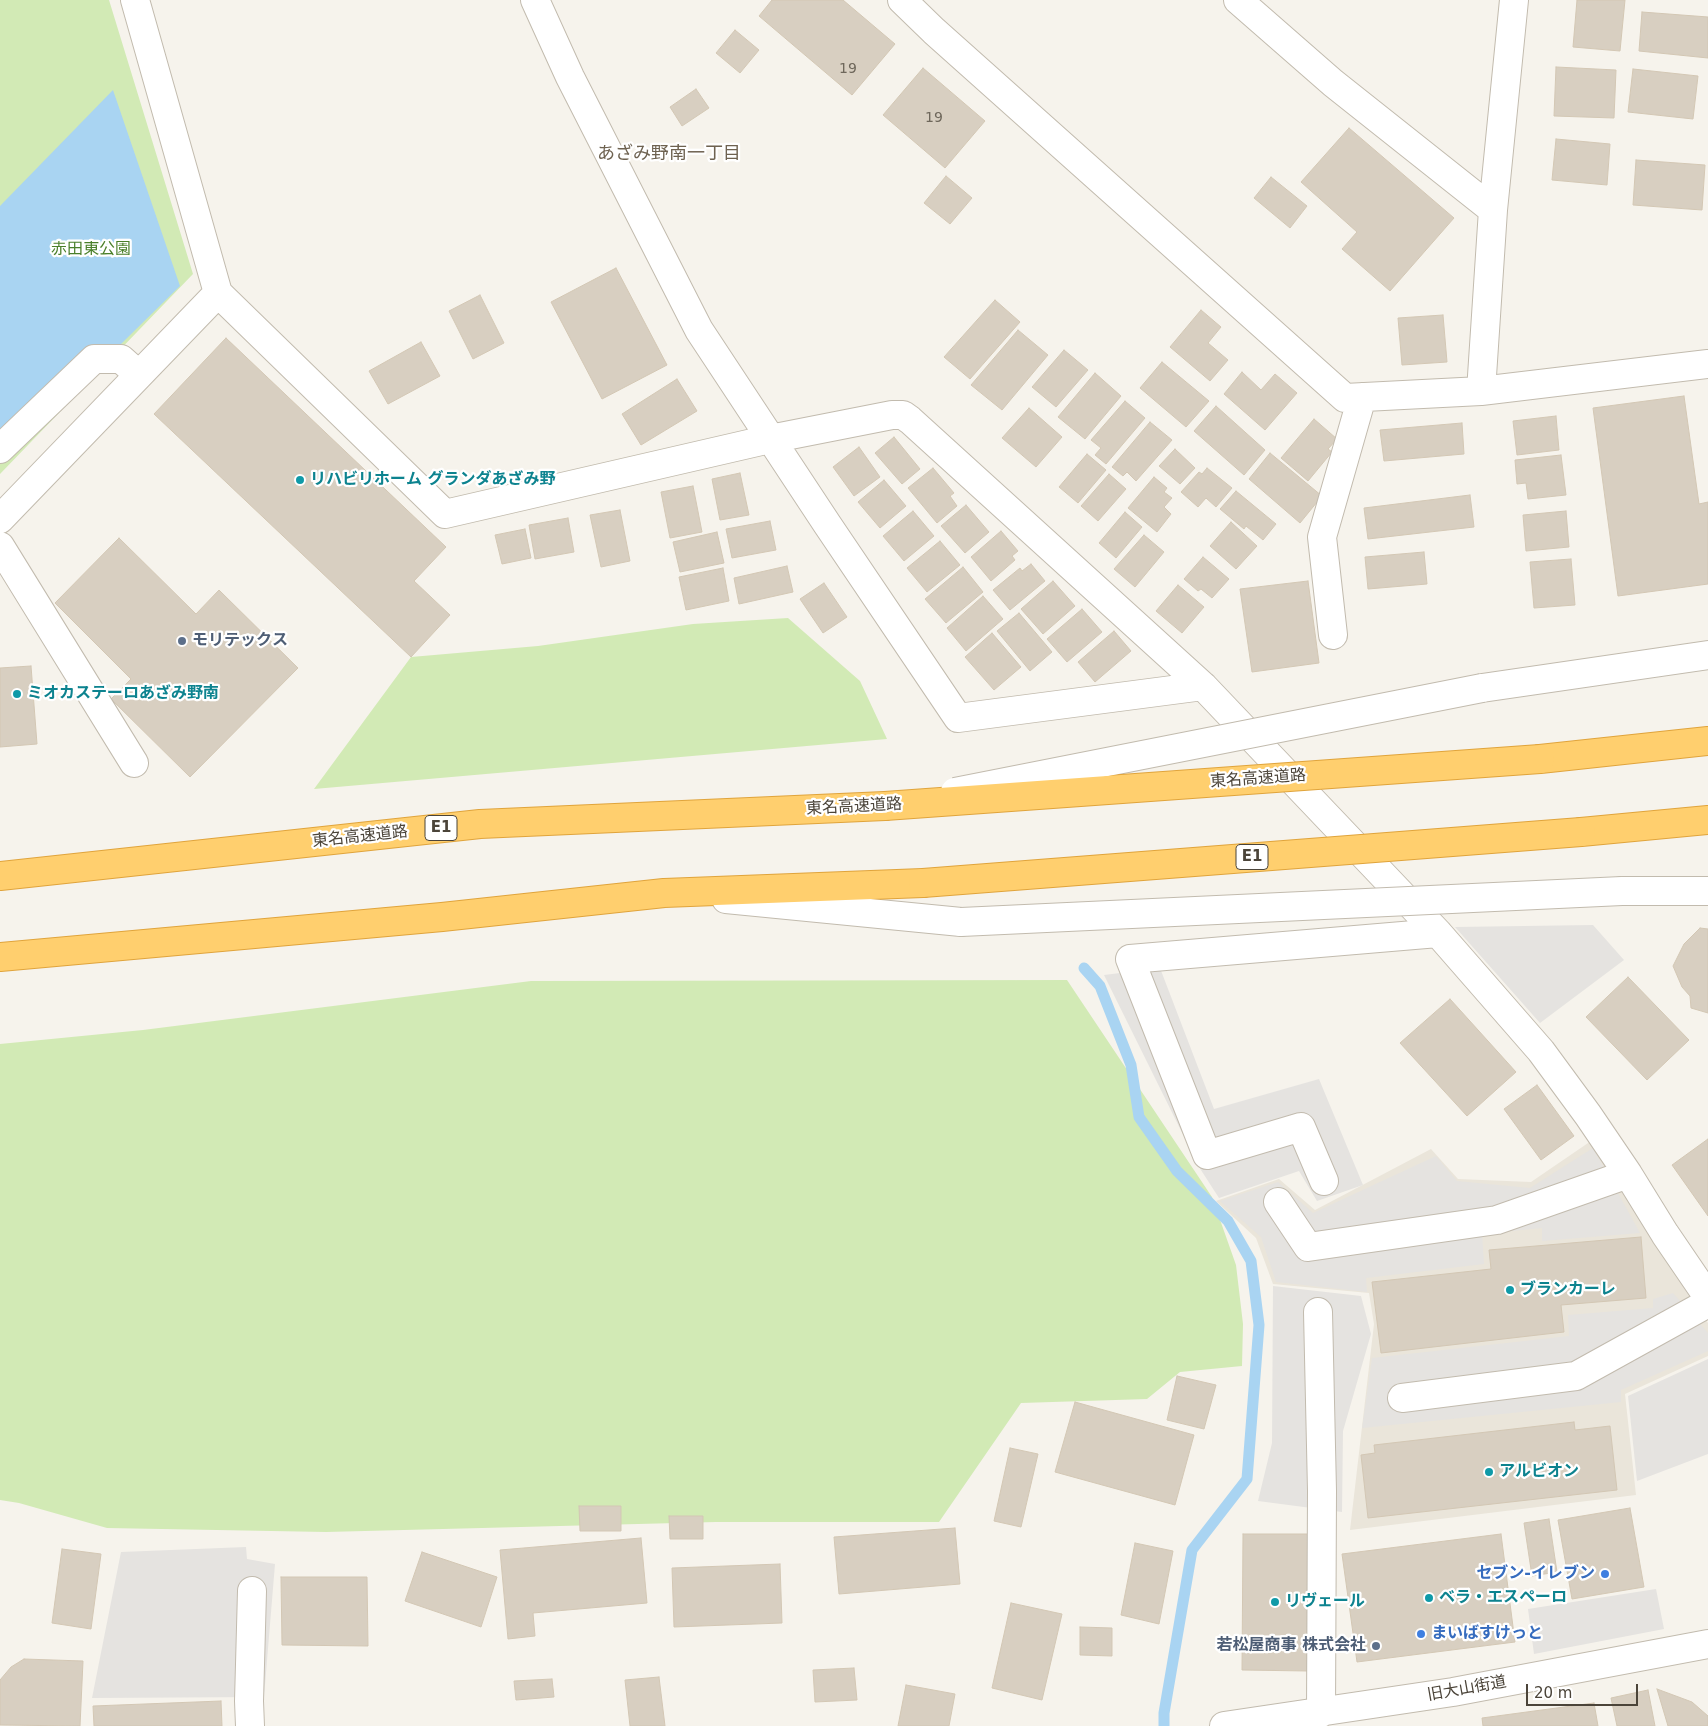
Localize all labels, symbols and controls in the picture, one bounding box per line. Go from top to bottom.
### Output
house number: 19 [839,61,857,77]
house number: 19 [925,110,943,126]
district label: あざみ野南一丁目 [597,143,741,165]
park label: 赤田東公園 [51,240,131,260]
place label: リハビリホーム グランダあざみ野 [310,470,556,490]
marker: リハビリホーム グランダあざみ野 [294,474,306,486]
place label: モリテックス [192,631,288,651]
marker: モリテックス [176,635,188,647]
place label: ミオカステーロあざみ野南 [27,684,219,704]
marker: ミオカステーロあざみ野南 [11,688,23,700]
street label: 東名高速道路 [1209,766,1307,792]
street label: 東名高速道路 [806,795,902,819]
road number: E1 [425,816,457,840]
street label: 東名高速道路 [311,822,409,852]
road number: E1 [1236,844,1268,870]
place label: ブランカーレ [1520,1280,1616,1300]
marker: ブランカーレ [1504,1284,1516,1296]
place label: アルビオン [1499,1462,1579,1482]
marker: アルビオン [1483,1466,1495,1478]
place label: セブン-イレブン [1476,1564,1595,1584]
marker: セブン-イレブン [1599,1568,1611,1580]
place label: ベラ・エスペーロ [1439,1588,1567,1608]
place label: リヴェール [1285,1592,1365,1612]
marker: ベラ・エスペーロ [1423,1592,1435,1604]
marker: リヴェール [1269,1596,1281,1608]
place label: まいばすけっと [1431,1624,1543,1644]
marker: まいばすけっと [1415,1628,1427,1640]
place label: 若松屋商事 株式会社 [1216,1636,1366,1656]
marker: 若松屋商事 株式会社 [1370,1640,1382,1652]
street label: 旧大山街道 [1426,1673,1508,1705]
scale bar [1528,1674,1640,1706]
text: 20 m [1534,1684,1572,1702]

